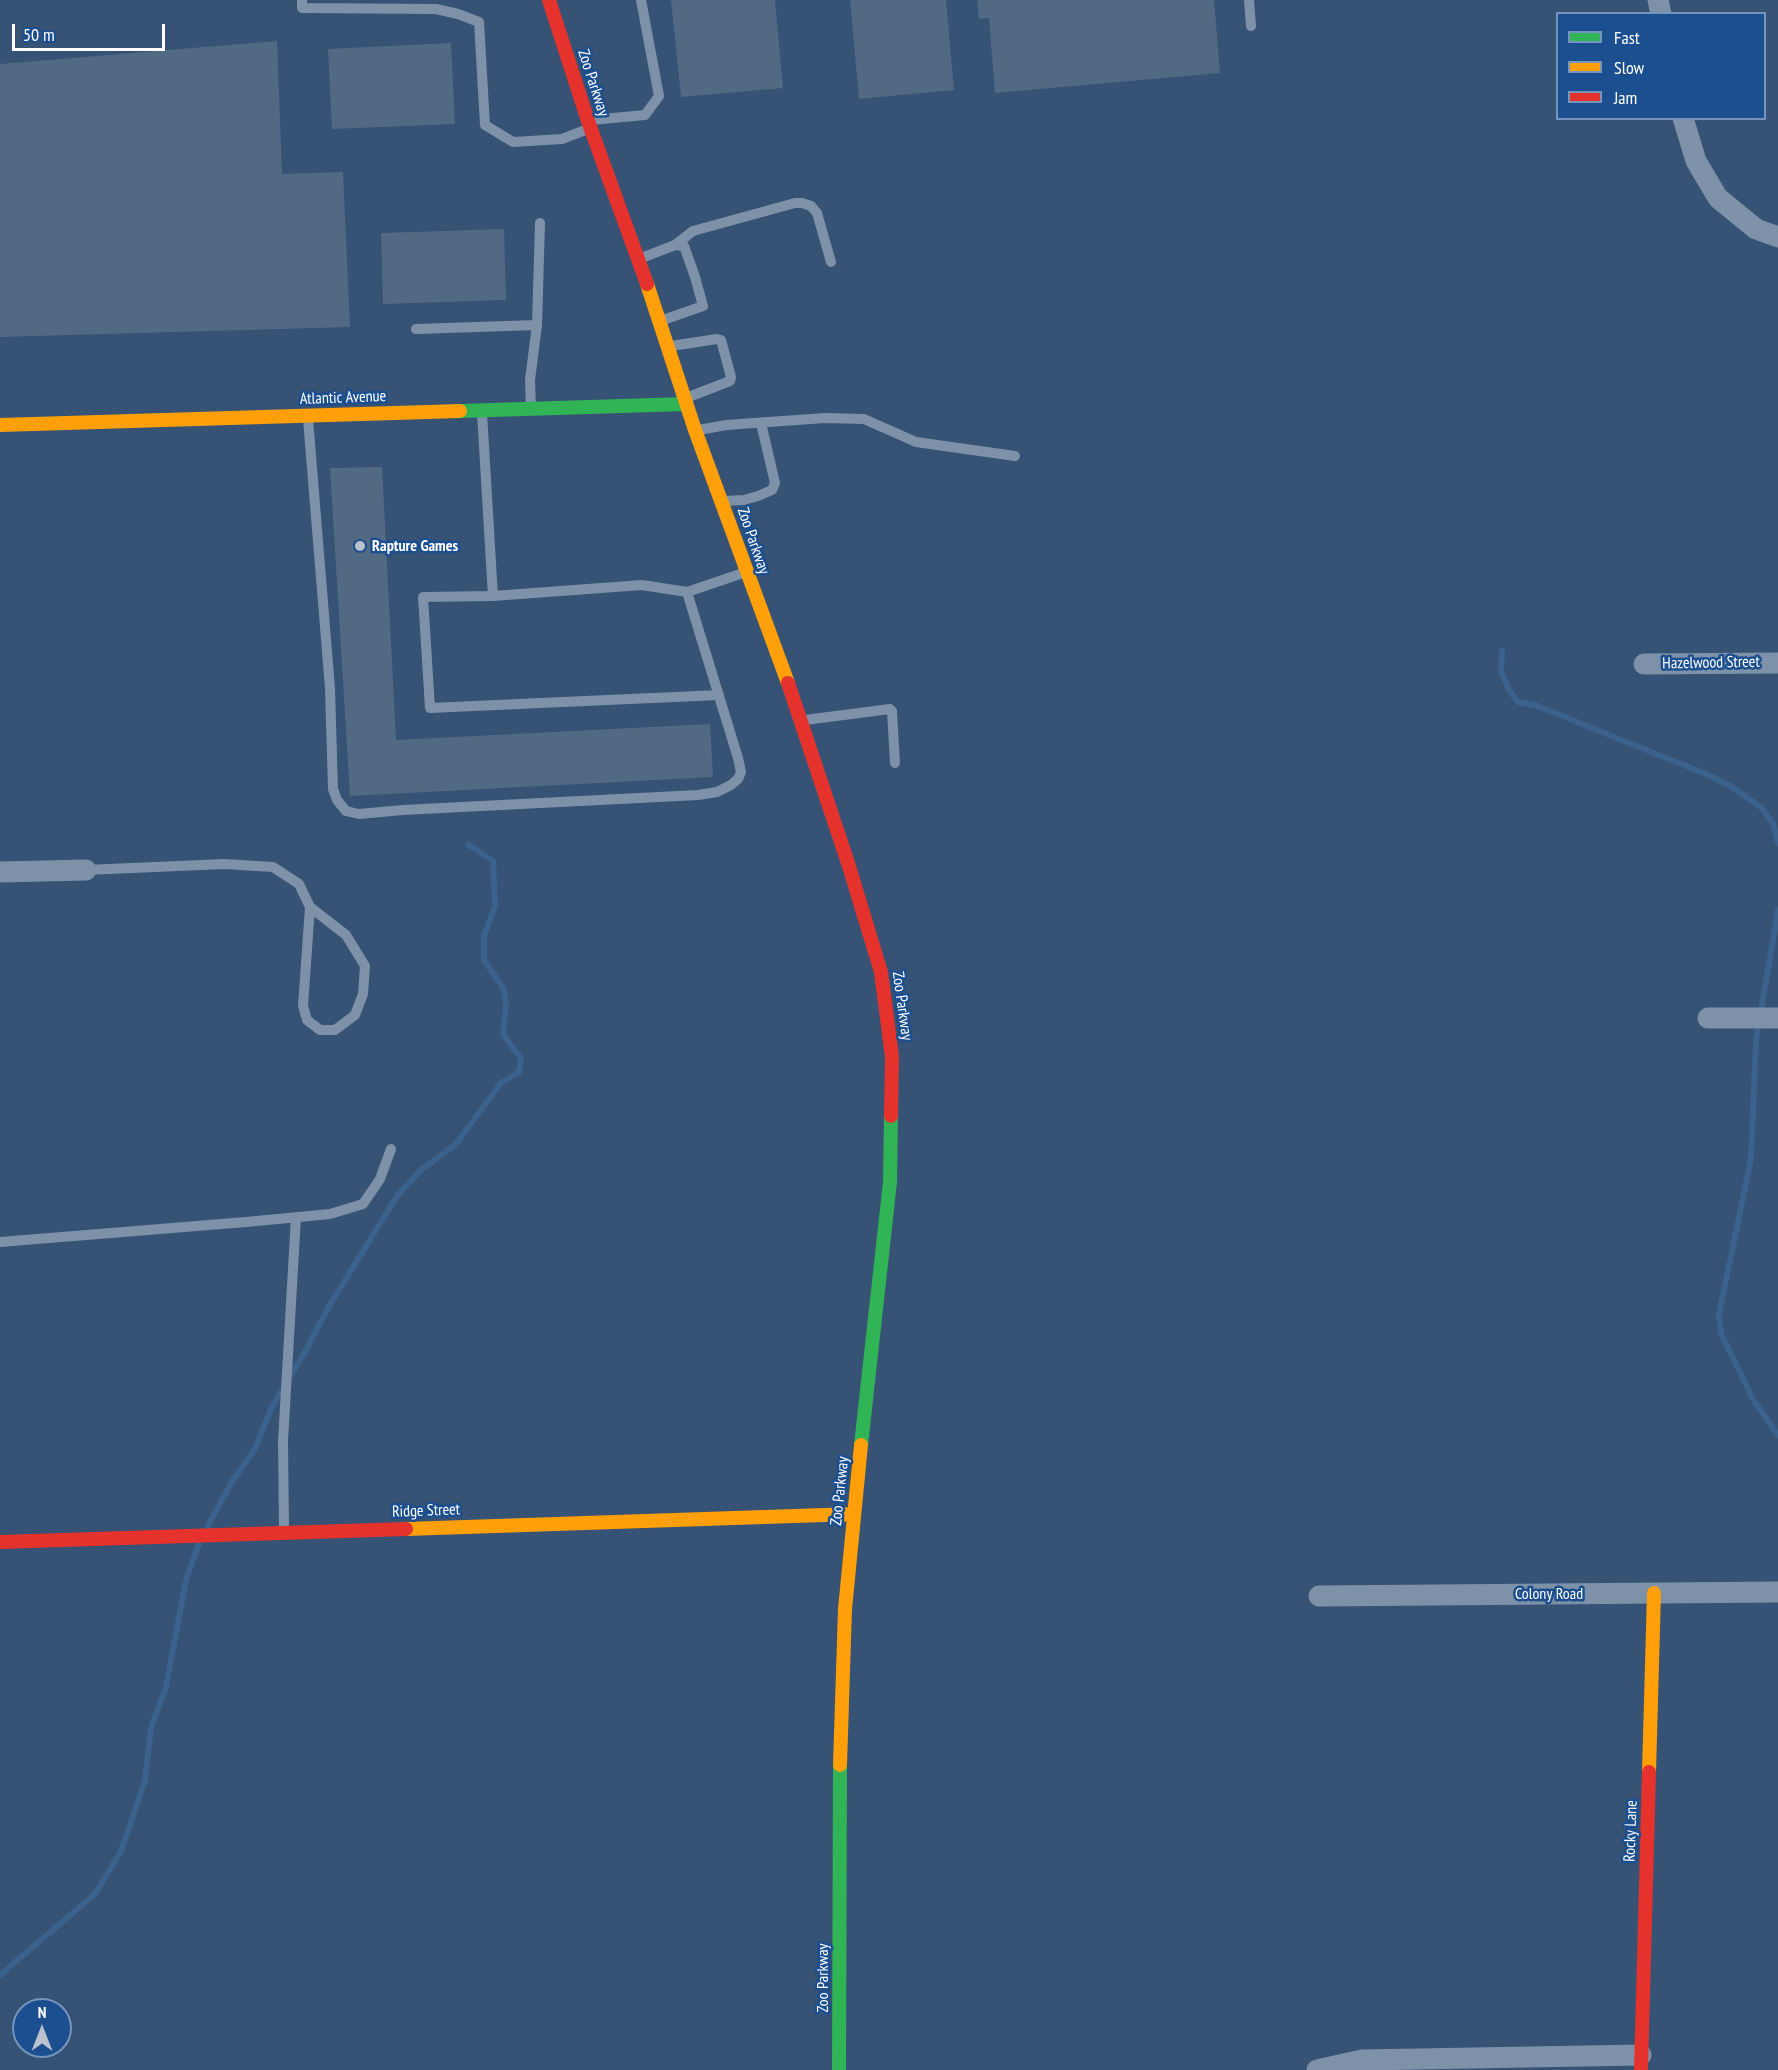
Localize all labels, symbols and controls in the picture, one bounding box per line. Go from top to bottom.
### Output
scale bar [15,12,168,50]
legend [1556,12,1766,120]
text: 50 m [23,23,55,46]
text: Fast [1614,26,1640,49]
street label: Zoo Parkway [573,47,613,119]
text: Slow [1614,56,1644,79]
text: Jam [1614,86,1637,109]
street label: Atlantic Avenue [300,387,386,409]
street label: Zoo Parkway [733,505,773,577]
place label: Rapture Games [372,536,458,556]
marker: Rapture Games [353,539,367,553]
street label: Hazelwood Street [1662,653,1760,673]
street label: Zoo Parkway [888,970,916,1042]
street label: Zoo Parkway [827,1456,853,1526]
street label: Ridge Street [392,1500,460,1522]
street label: Colony Road [1515,1584,1583,1604]
street label: Rocky Lane [1620,1800,1642,1862]
street label: Zoo Parkway [813,1943,833,2013]
north arrow [12,1998,72,2058]
text: N [38,2002,46,2022]

